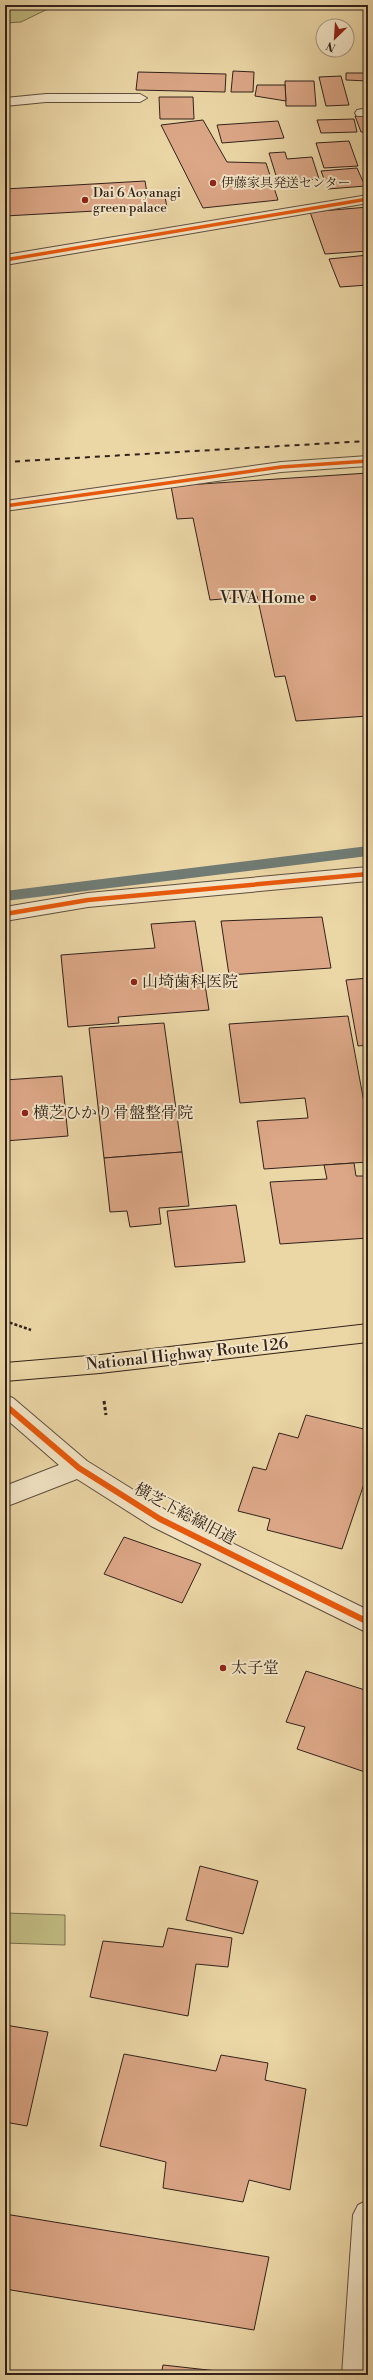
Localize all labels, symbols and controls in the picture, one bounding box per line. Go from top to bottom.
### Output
north arrow [315,18,355,58]
text: N [324,38,338,54]
place label: 伊藤家具発送センター [221,175,350,191]
marker: 伊藤家具発送センター [208,178,218,188]
place label: Dai 6 Aoyanagi green palace [93,185,181,216]
marker: Dai 6 Aoyanagi green palace [80,195,90,205]
place label: VIVA Home [219,588,305,608]
marker: VIVA Home [308,593,318,603]
place label: 山埼歯科医院 [142,972,238,992]
marker: 山埼歯科医院 [129,977,139,987]
place label: 横芝ひかり骨盤整骨院 [33,1103,193,1123]
marker: 横芝ひかり骨盤整骨院 [20,1108,30,1118]
street label: National Highway Route 126 [85,1333,289,1375]
street label: 横芝下総線旧道 [131,1479,239,1549]
place label: 太子堂 [231,1658,279,1678]
marker: 太子堂 [218,1663,228,1673]

